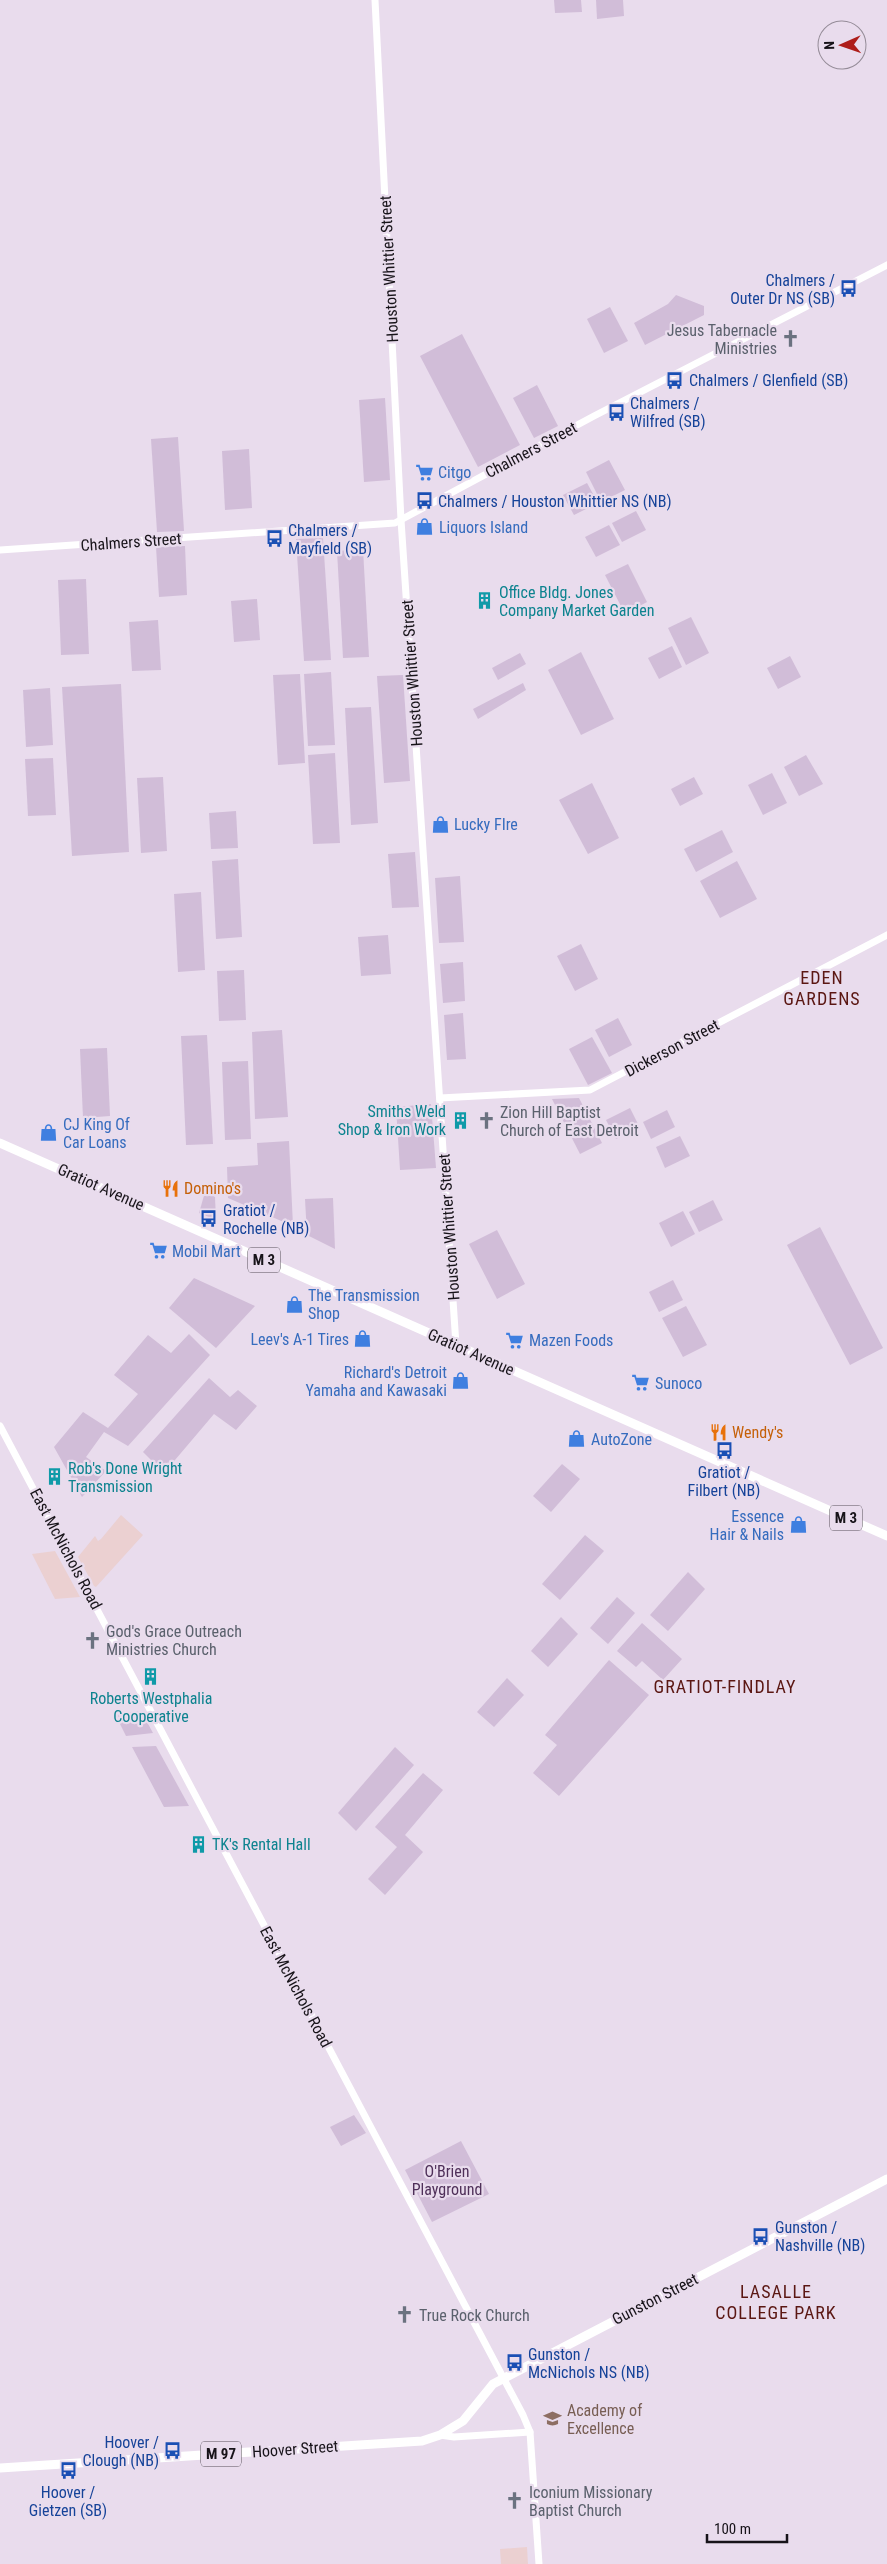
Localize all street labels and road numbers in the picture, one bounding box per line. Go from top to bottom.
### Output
street label: Houston Whittier Street [376,195,402,343]
street label: Chalmers Street [482,418,580,482]
street label: Chalmers Street [80,529,182,555]
street label: Houston Whittier Street [397,599,427,747]
street label: Dickerson Street [622,1015,723,1081]
street label: Houston Whittier Street [434,1153,464,1301]
street label: Gratiot Avenue [55,1159,147,1215]
road number: M 3 [248,1248,280,1272]
street label: Gratiot Avenue [425,1324,517,1380]
street label: East McNichols Road [26,1485,106,1613]
road number: M 3 [830,1506,862,1530]
street label: East McNichols Road [256,1923,336,2051]
street label: Gunston Street [609,2269,701,2329]
street label: Hoover Street [251,2437,339,2461]
road number: M 97 [201,2442,241,2466]

